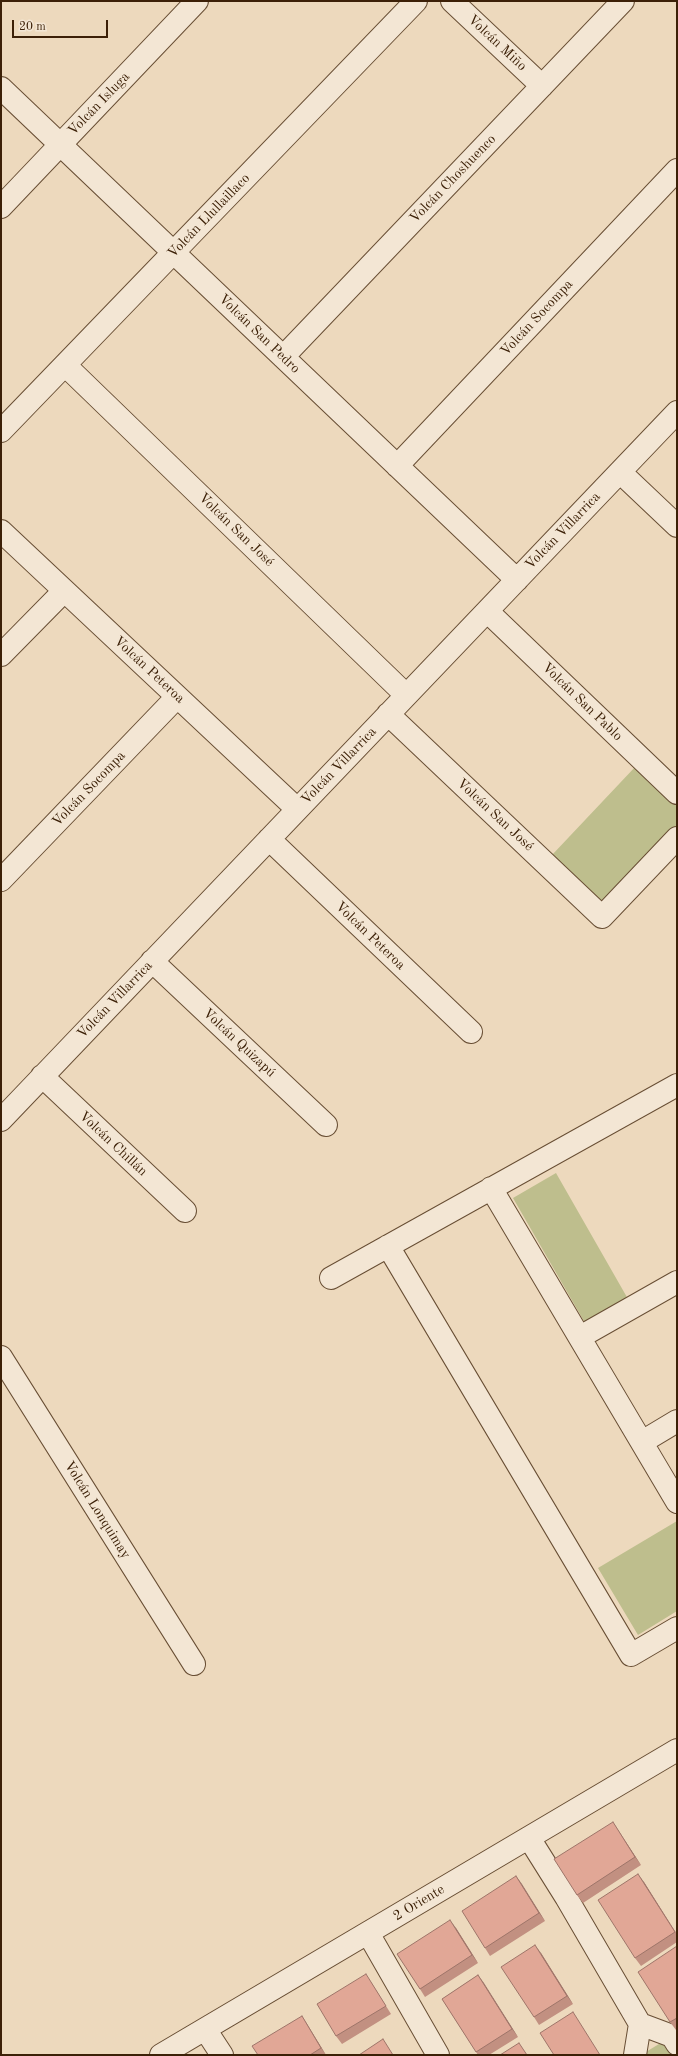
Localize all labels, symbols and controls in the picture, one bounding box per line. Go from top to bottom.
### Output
street label: Volcán Miño [464,11,530,75]
scale bar [14,12,110,38]
text: 20 m [19,21,46,33]
street label: Volcán Isluga [64,69,134,139]
street label: Volcán Choshuenco [406,131,500,227]
street label: Volcán Llullaillaco [164,170,254,262]
street label: Volcán Socompa [497,276,577,360]
street label: Volcán San Pedro [215,291,303,377]
street label: Volcán Villarrica [522,489,604,573]
street label: Volcán San José [195,490,277,570]
street label: Volcán Peteroa [110,633,188,707]
street label: Volcán San Pablo [538,659,626,745]
street label: Volcán Villarrica [298,724,380,808]
street label: Volcán Socompa [49,748,129,830]
street label: Volcán San José [453,775,537,855]
street label: Volcán Peteroa [331,898,409,974]
street label: Volcán Villarrica [74,958,156,1042]
street label: Volcán Quizapú [199,1005,279,1081]
street label: Volcán Chillán [75,1108,151,1180]
street label: Volcán Lonquimay [60,1458,134,1562]
street label: 2 Oriente [390,1881,448,1925]

